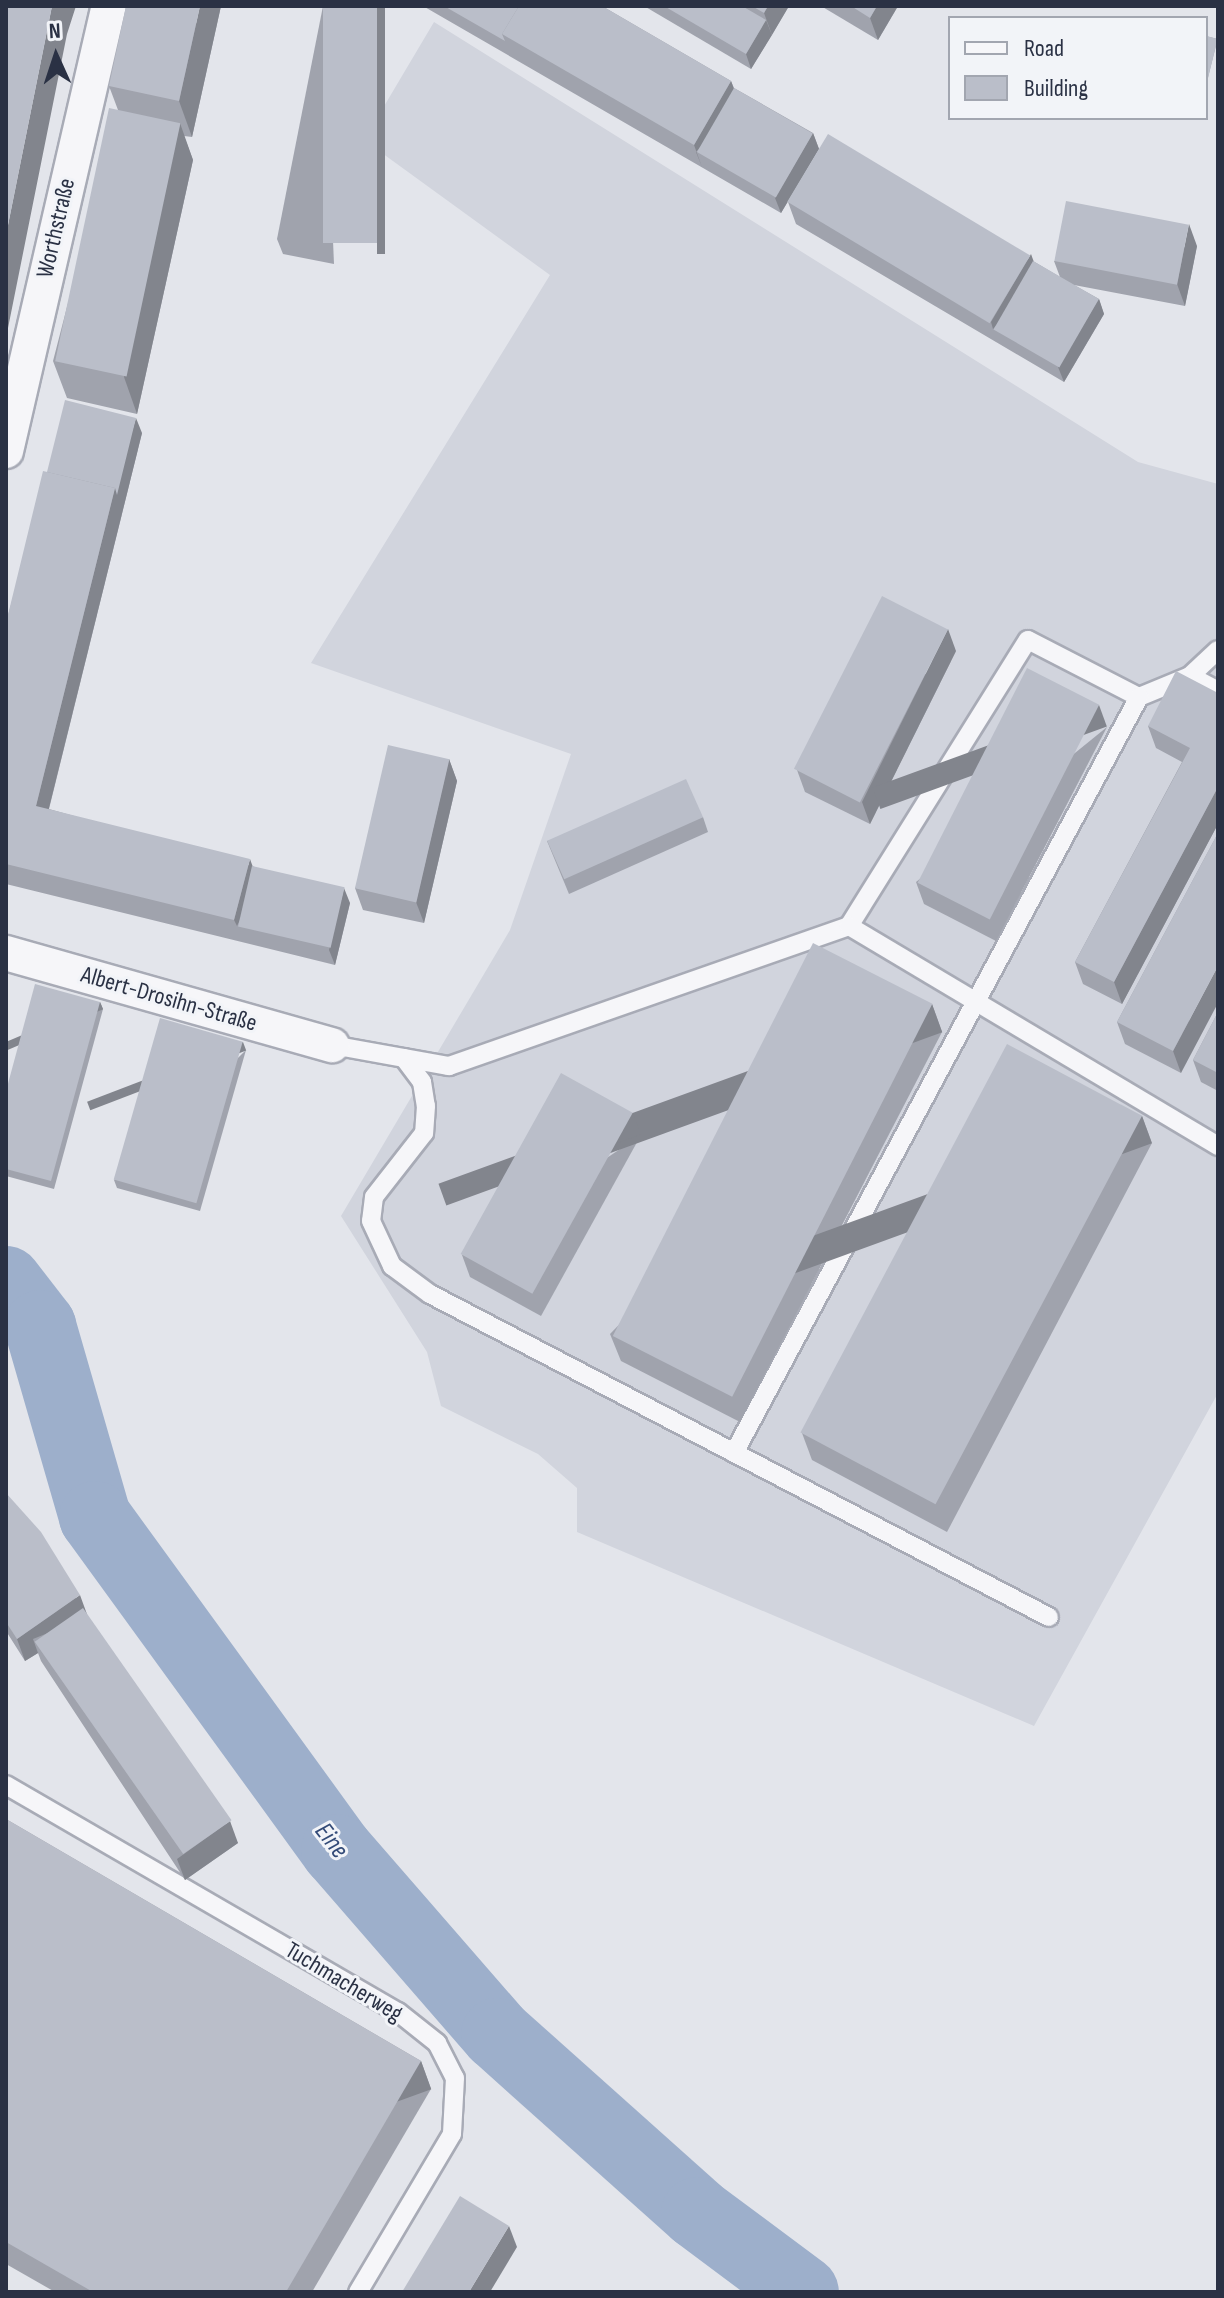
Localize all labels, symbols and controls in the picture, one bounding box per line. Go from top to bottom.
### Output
north arrow [16,16,96,96]
legend [948,16,1208,120]
text: N [48,18,61,45]
text: Road [1024,34,1064,63]
text: Building [1024,74,1088,103]
street label: Worthstraße [31,175,81,281]
street label: Albert-Drosihn-Straße [78,960,260,1038]
water label: Eine [308,1817,354,1865]
street label: Tuchmacherweg [280,1936,408,2028]

